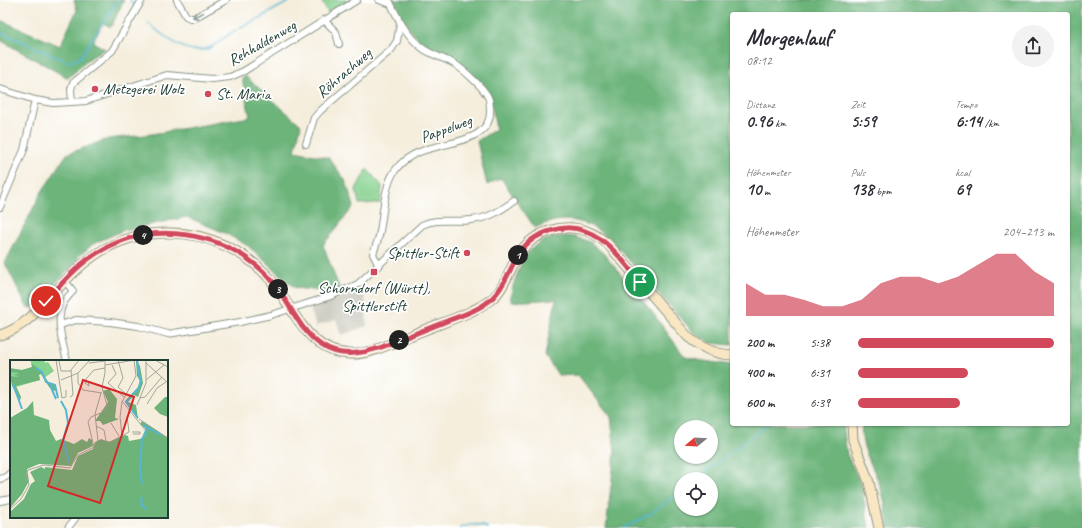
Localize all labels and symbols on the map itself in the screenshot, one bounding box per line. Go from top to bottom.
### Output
one-way arrow [193,12,205,20]
street label: Rehhaldenweg [224,15,301,70]
street label: Röhrachweg [312,43,377,103]
place label: Metzgerei Wolz [103,79,185,99]
marker: Metzgerei Wolz [90,84,100,94]
place label: St. Maria [216,84,272,104]
marker: St. Maria [203,89,213,99]
street label: Pappelweg [418,110,476,147]
pin: 4 [133,225,153,245]
place label: Spittler-Stift [387,243,461,263]
pin: 1 [508,245,528,265]
marker: Spittler-Stift [462,248,472,258]
pin [623,265,657,299]
marker: Schorndorf (Württ), Spittlerstift [369,267,379,277]
place label: Schorndorf (Württ), Spittlerstift [318,278,430,316]
pin: 3 [268,279,288,299]
pin [29,284,63,318]
pin: 2 [389,330,409,350]
inset map [10,360,168,518]
north arrow [674,420,718,464]

